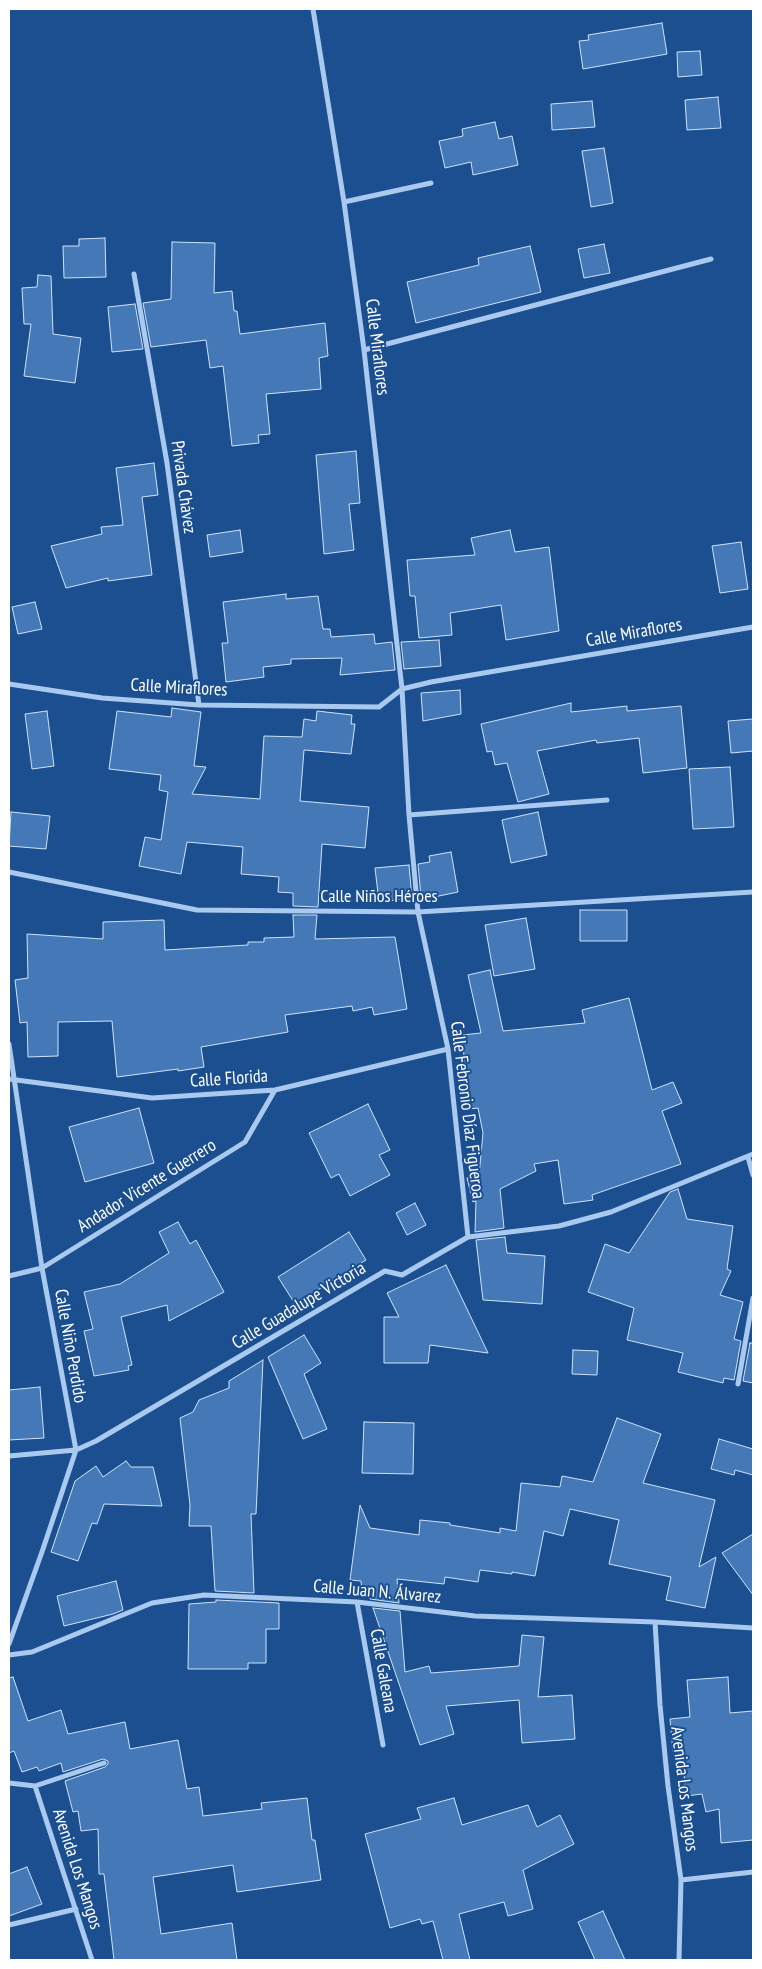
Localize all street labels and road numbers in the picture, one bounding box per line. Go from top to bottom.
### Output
street label: Calle Miraflores [360,298,394,396]
street label: Privada Chávez [166,439,200,535]
street label: Calle Miraflores [584,614,684,652]
street label: Calle Miraflores [130,675,228,701]
street label: Calle Niños Héroes [320,886,438,908]
street label: Calle Febronio Díaz Figueroa [445,1020,489,1200]
street label: Calle Florida [189,1066,269,1092]
street label: Andador Vicente Guerrero [74,1135,220,1237]
street label: Calle Guadalupe Victoria [228,1258,370,1354]
street label: Calle Niño Perdido [49,1287,91,1405]
street label: Calle Juan N. Álvarez [312,1576,442,1608]
street label: Calle Galeana [365,1627,401,1715]
street label: Avenida Los Mangos [666,1725,702,1853]
street label: Avenida Los Mangos [47,1806,107,1932]

